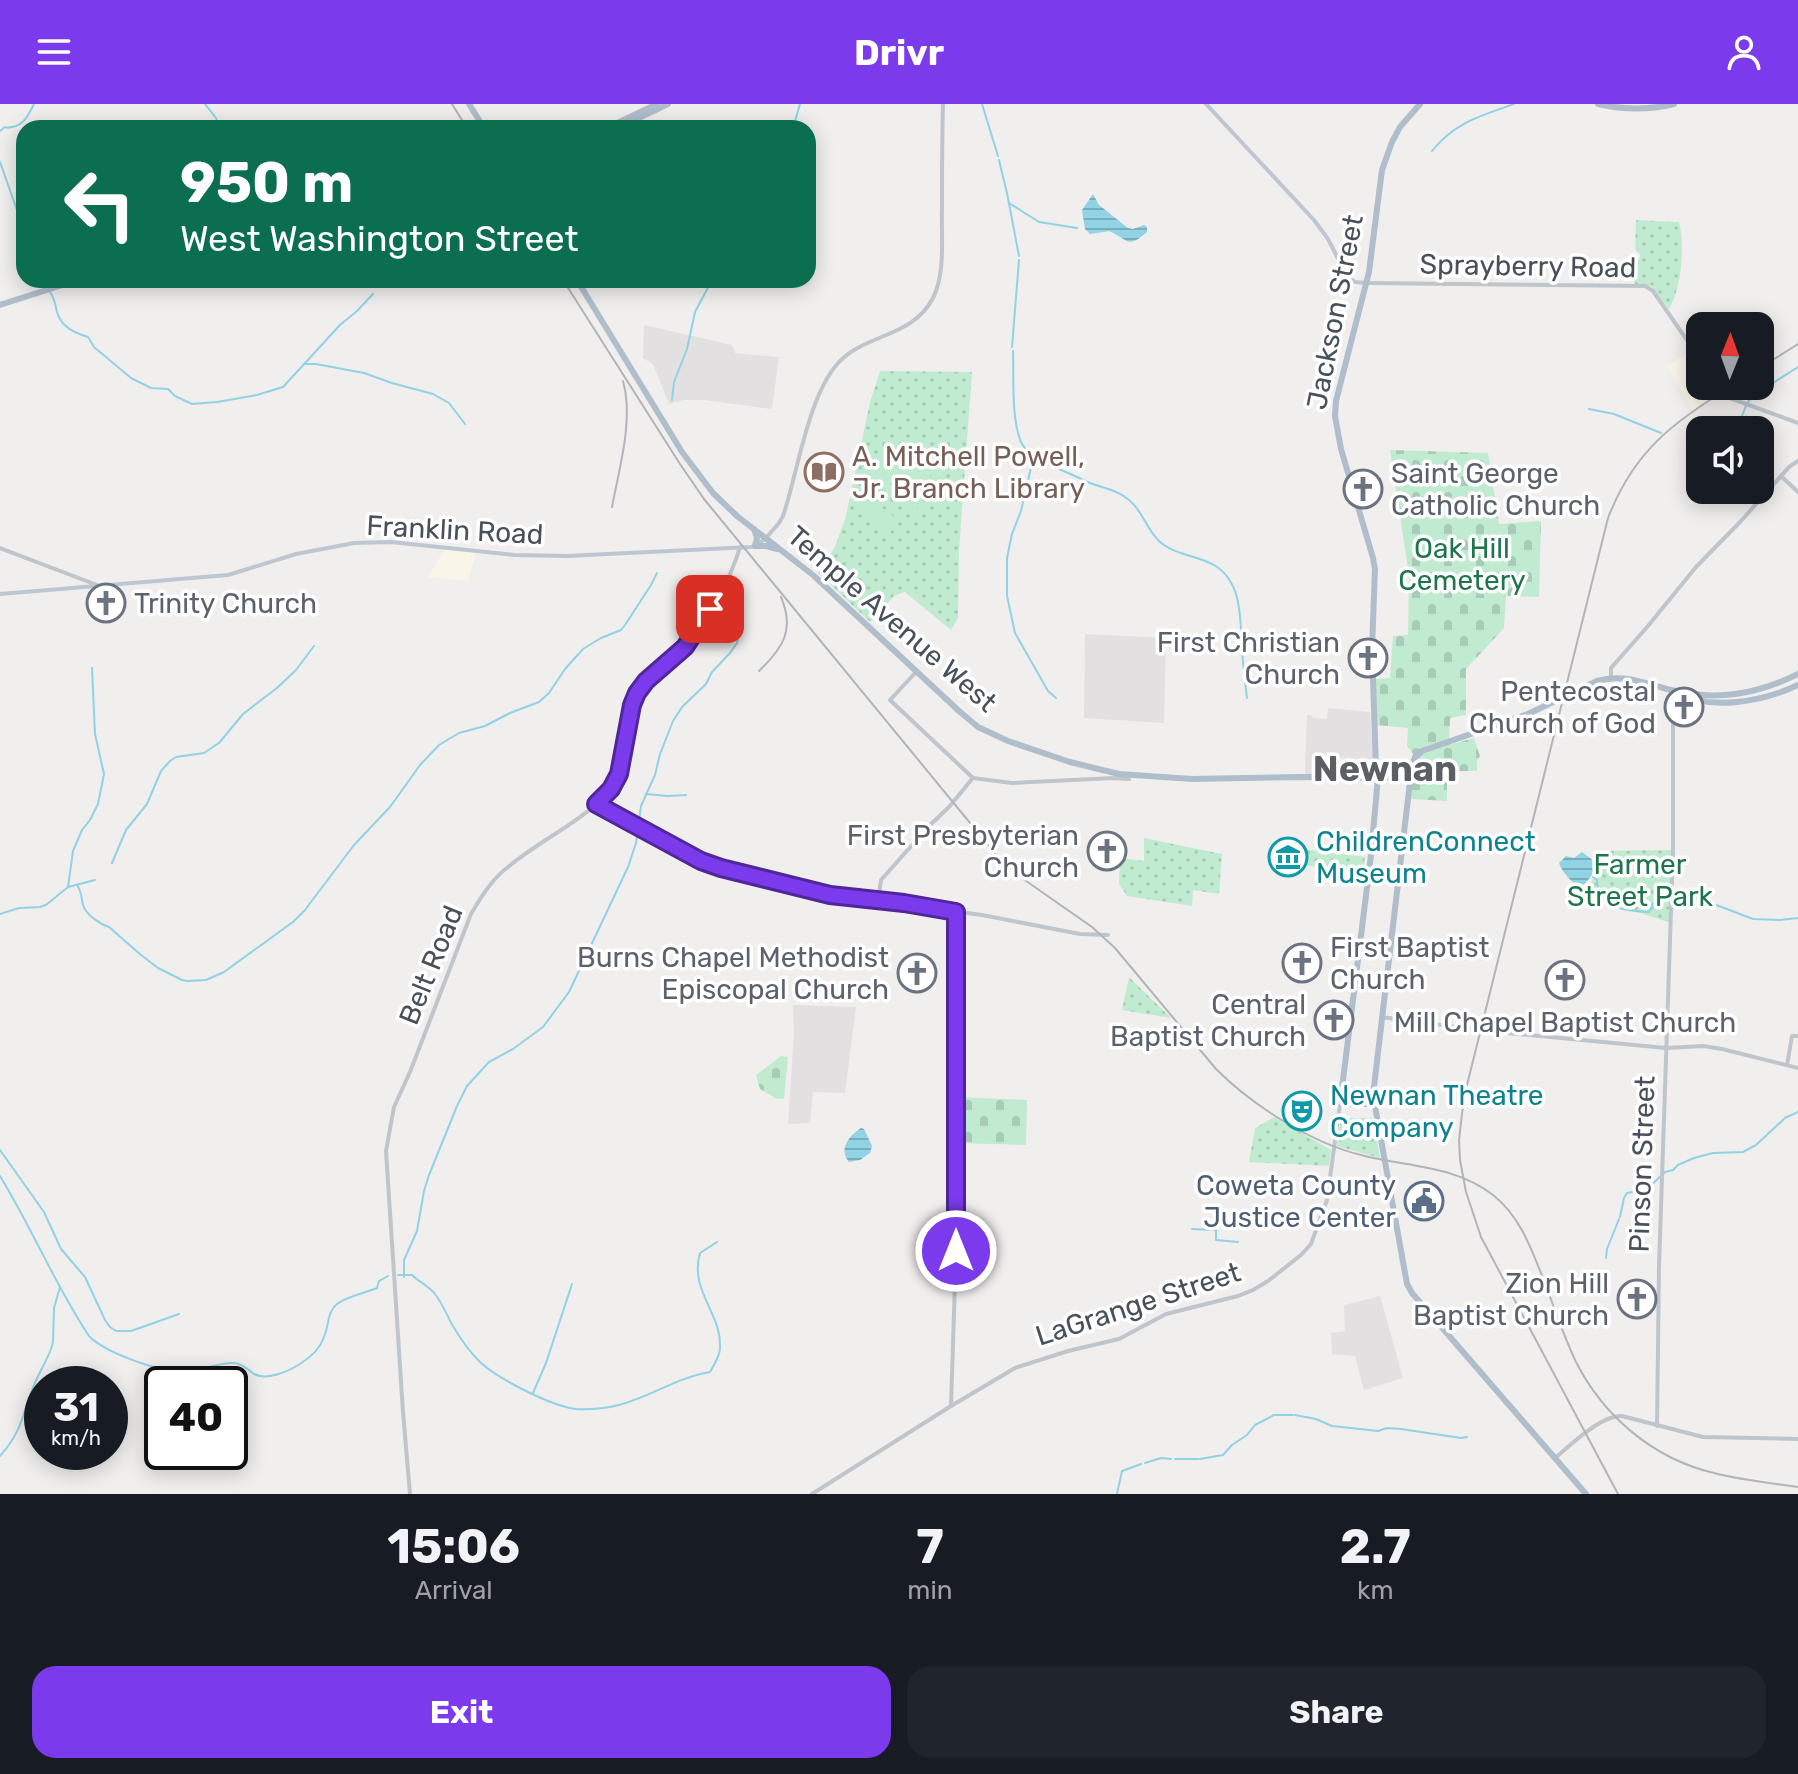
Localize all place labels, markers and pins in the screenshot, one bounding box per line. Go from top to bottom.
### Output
place label: A. Mitchell Powell, Jr. Branch Library [852,440,1085,505]
library icon: A. Mitchell Powell, Jr. Branch Library [803,451,845,493]
place label: Saint George Catholic Church [1391,457,1600,522]
church icon: Saint George Catholic Church [1342,468,1384,510]
pin [676,575,744,643]
church icon: Trinity Church [85,582,127,624]
place label: Trinity Church [134,587,317,620]
place label: First Christian Church [1157,626,1340,691]
church icon: First Christian Church [1347,637,1389,679]
place label: Pentecostal Church of God [1469,675,1656,740]
church icon: Pentecostal Church of God [1663,686,1705,728]
place label: First Presbyterian Church [847,819,1079,884]
place label: ChildrenConnect Museum [1316,825,1536,890]
church icon: First Presbyterian Church [1086,830,1128,872]
museum icon: ChildrenConnect Museum [1267,836,1309,878]
place label: First Baptist Church [1330,931,1490,996]
place label: Burns Chapel Methodist Episcopal Church [577,941,889,1006]
church icon: First Baptist Church [1281,942,1323,984]
church icon: Burns Chapel Methodist Episcopal Church [896,952,938,994]
church icon: Mill Chapel Baptist Church [1544,959,1586,1001]
place label: Central Baptist Church [1110,988,1306,1053]
church icon: Central Baptist Church [1313,999,1355,1041]
place label: Mill Chapel Baptist Church [1394,1006,1736,1039]
place label: Newnan Theatre Company [1330,1079,1543,1144]
theatre icon: Newnan Theatre Company [1281,1090,1323,1132]
place label: Coweta County Justice Center [1196,1169,1396,1234]
public building icon: Coweta County Justice Center [1403,1180,1445,1222]
place label: Zion Hill Baptist Church [1413,1267,1609,1332]
church icon: Zion Hill Baptist Church [1616,1278,1658,1320]

